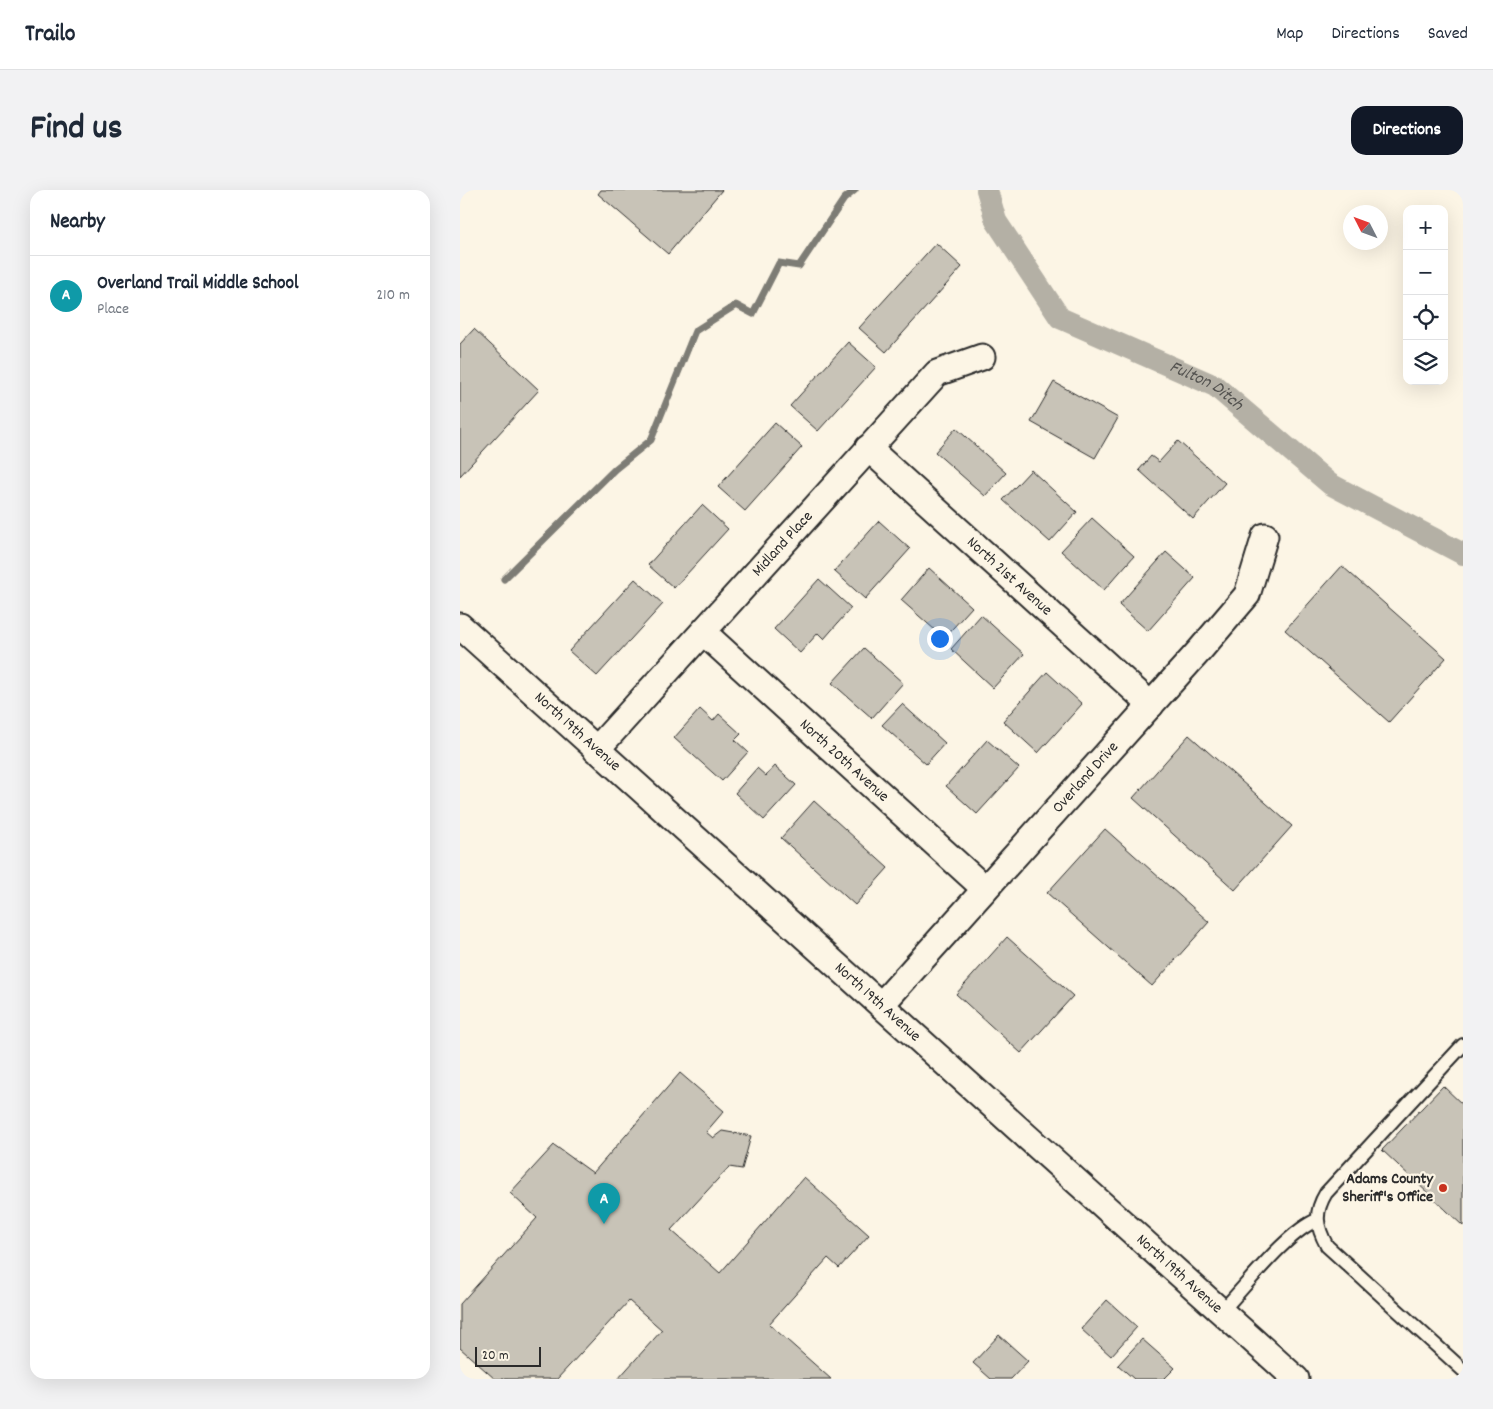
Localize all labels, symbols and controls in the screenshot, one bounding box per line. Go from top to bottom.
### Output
text: Trailo [25,18,76,52]
text: Map [1276,22,1303,47]
text: Directions [1331,22,1400,47]
text: Saved [1428,22,1468,47]
text: Find us [30,105,122,155]
button: Directions [1351,106,1463,155]
north arrow [1343,205,1388,250]
map controls [1403,205,1448,385]
button: + [1403,205,1448,250]
text: Nearby [50,208,105,238]
button: − [1403,250,1448,295]
text: Overland Trail Middle School [97,271,298,298]
text: A [62,284,70,307]
text: 210 m [376,284,410,307]
button: locate [1403,295,1448,340]
text: Place [97,298,129,321]
button: layers [1403,340,1448,385]
water label: Fulton Ditch [1165,355,1249,418]
street label: Midland Place [747,506,818,582]
street label: North 21st Avenue [961,531,1057,621]
your location [927,626,953,652]
street label: North 19th Avenue [529,687,626,777]
street label: North 20th Avenue [794,714,894,808]
street label: Overland Drive [1047,736,1124,818]
street label: North 19th Avenue [829,957,926,1047]
place label: Adams County Sheriff's Office [1342,1168,1435,1209]
marker: Adams County Sheriff's Office [1437,1182,1449,1194]
pin: A [588,1183,620,1224]
street label: North 19th Avenue [1131,1229,1228,1319]
scale bar [475,1344,541,1367]
text: 20 m [482,1346,509,1366]

